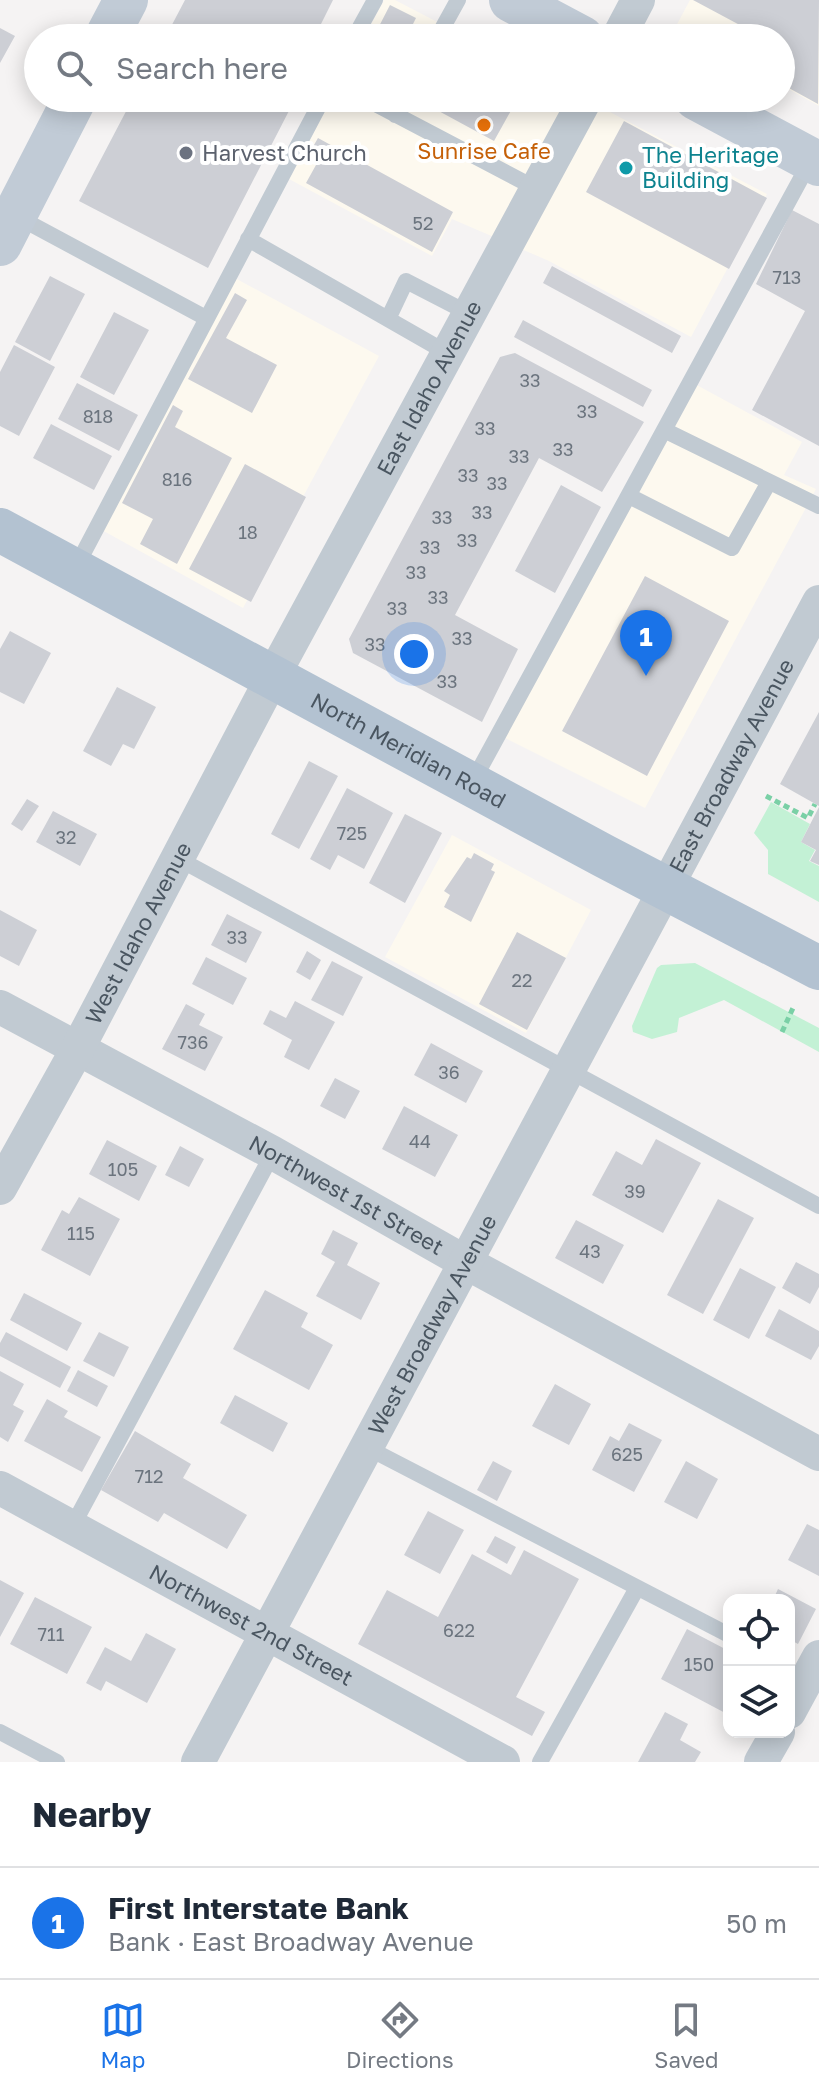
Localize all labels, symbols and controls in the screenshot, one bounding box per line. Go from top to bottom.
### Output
search box [24,24,795,112]
icon: search [52,46,96,90]
text: Search here [116,50,288,86]
marker: Sunrise Cafe [475,116,493,134]
place label: Sunrise Cafe [417,137,551,164]
place label: Harvest Church [202,139,367,166]
place label: The Heritage Building [642,141,779,193]
marker: Harvest Church [177,144,195,162]
marker: The Heritage Building [617,159,635,177]
house number: 52 [413,212,433,234]
house number: 713 [773,266,801,288]
street label: East Idaho Avenue [370,296,487,480]
house number: 33 [519,369,541,391]
house number: 33 [576,400,598,422]
house number: 818 [83,405,113,427]
house number: 33 [474,417,496,439]
house number: 33 [552,438,574,460]
house number: 33 [508,445,530,467]
house number: 33 [457,464,479,486]
house number: 816 [162,468,192,490]
house number: 33 [486,472,508,494]
house number: 33 [471,501,493,523]
house number: 33 [431,506,453,528]
house number: 18 [238,521,258,543]
house number: 33 [456,529,478,551]
house number: 33 [419,536,441,558]
house number: 33 [405,561,427,583]
house number: 33 [427,586,449,608]
house number: 33 [386,597,408,619]
pin: 1 [620,610,672,676]
house number: 33 [451,627,473,649]
house number: 33 [364,633,386,655]
your location [394,634,434,674]
street label: East Broadway Avenue [663,654,799,877]
house number: 33 [436,670,458,692]
street label: North Meridian Road [306,686,511,814]
house number: 725 [337,822,367,844]
house number: 32 [56,826,76,848]
street label: West Idaho Avenue [79,837,197,1029]
house number: 33 [226,926,248,948]
house number: 22 [512,969,532,991]
house number: 736 [178,1031,208,1053]
house number: 36 [438,1061,460,1083]
street label: Northwest 1st Street [245,1129,449,1260]
house number: 44 [409,1130,431,1152]
house number: 105 [108,1158,138,1180]
house number: 39 [624,1180,646,1202]
street label: West Broadway Avenue [362,1210,502,1439]
house number: 115 [67,1222,95,1244]
house number: 43 [579,1240,601,1262]
house number: 625 [611,1443,643,1465]
house number: 712 [135,1465,163,1487]
street label: Northwest 2nd Street [145,1558,358,1691]
map controls [723,1594,795,1738]
button: locate [723,1594,795,1666]
house number: 622 [443,1619,475,1641]
house number: 711 [38,1623,65,1645]
house number: 150 [684,1653,714,1675]
button: layers [723,1666,795,1738]
text: Nearby [32,1794,152,1834]
text: First Interstate Bank [108,1890,409,1926]
text: 1 [51,1908,65,1939]
text: 50 m [726,1908,787,1939]
text: Bank · East Broadway Avenue [108,1926,474,1957]
tab: Map [100,1998,145,2073]
tab: Directions [346,1998,454,2073]
tab: Saved [654,1998,719,2073]

